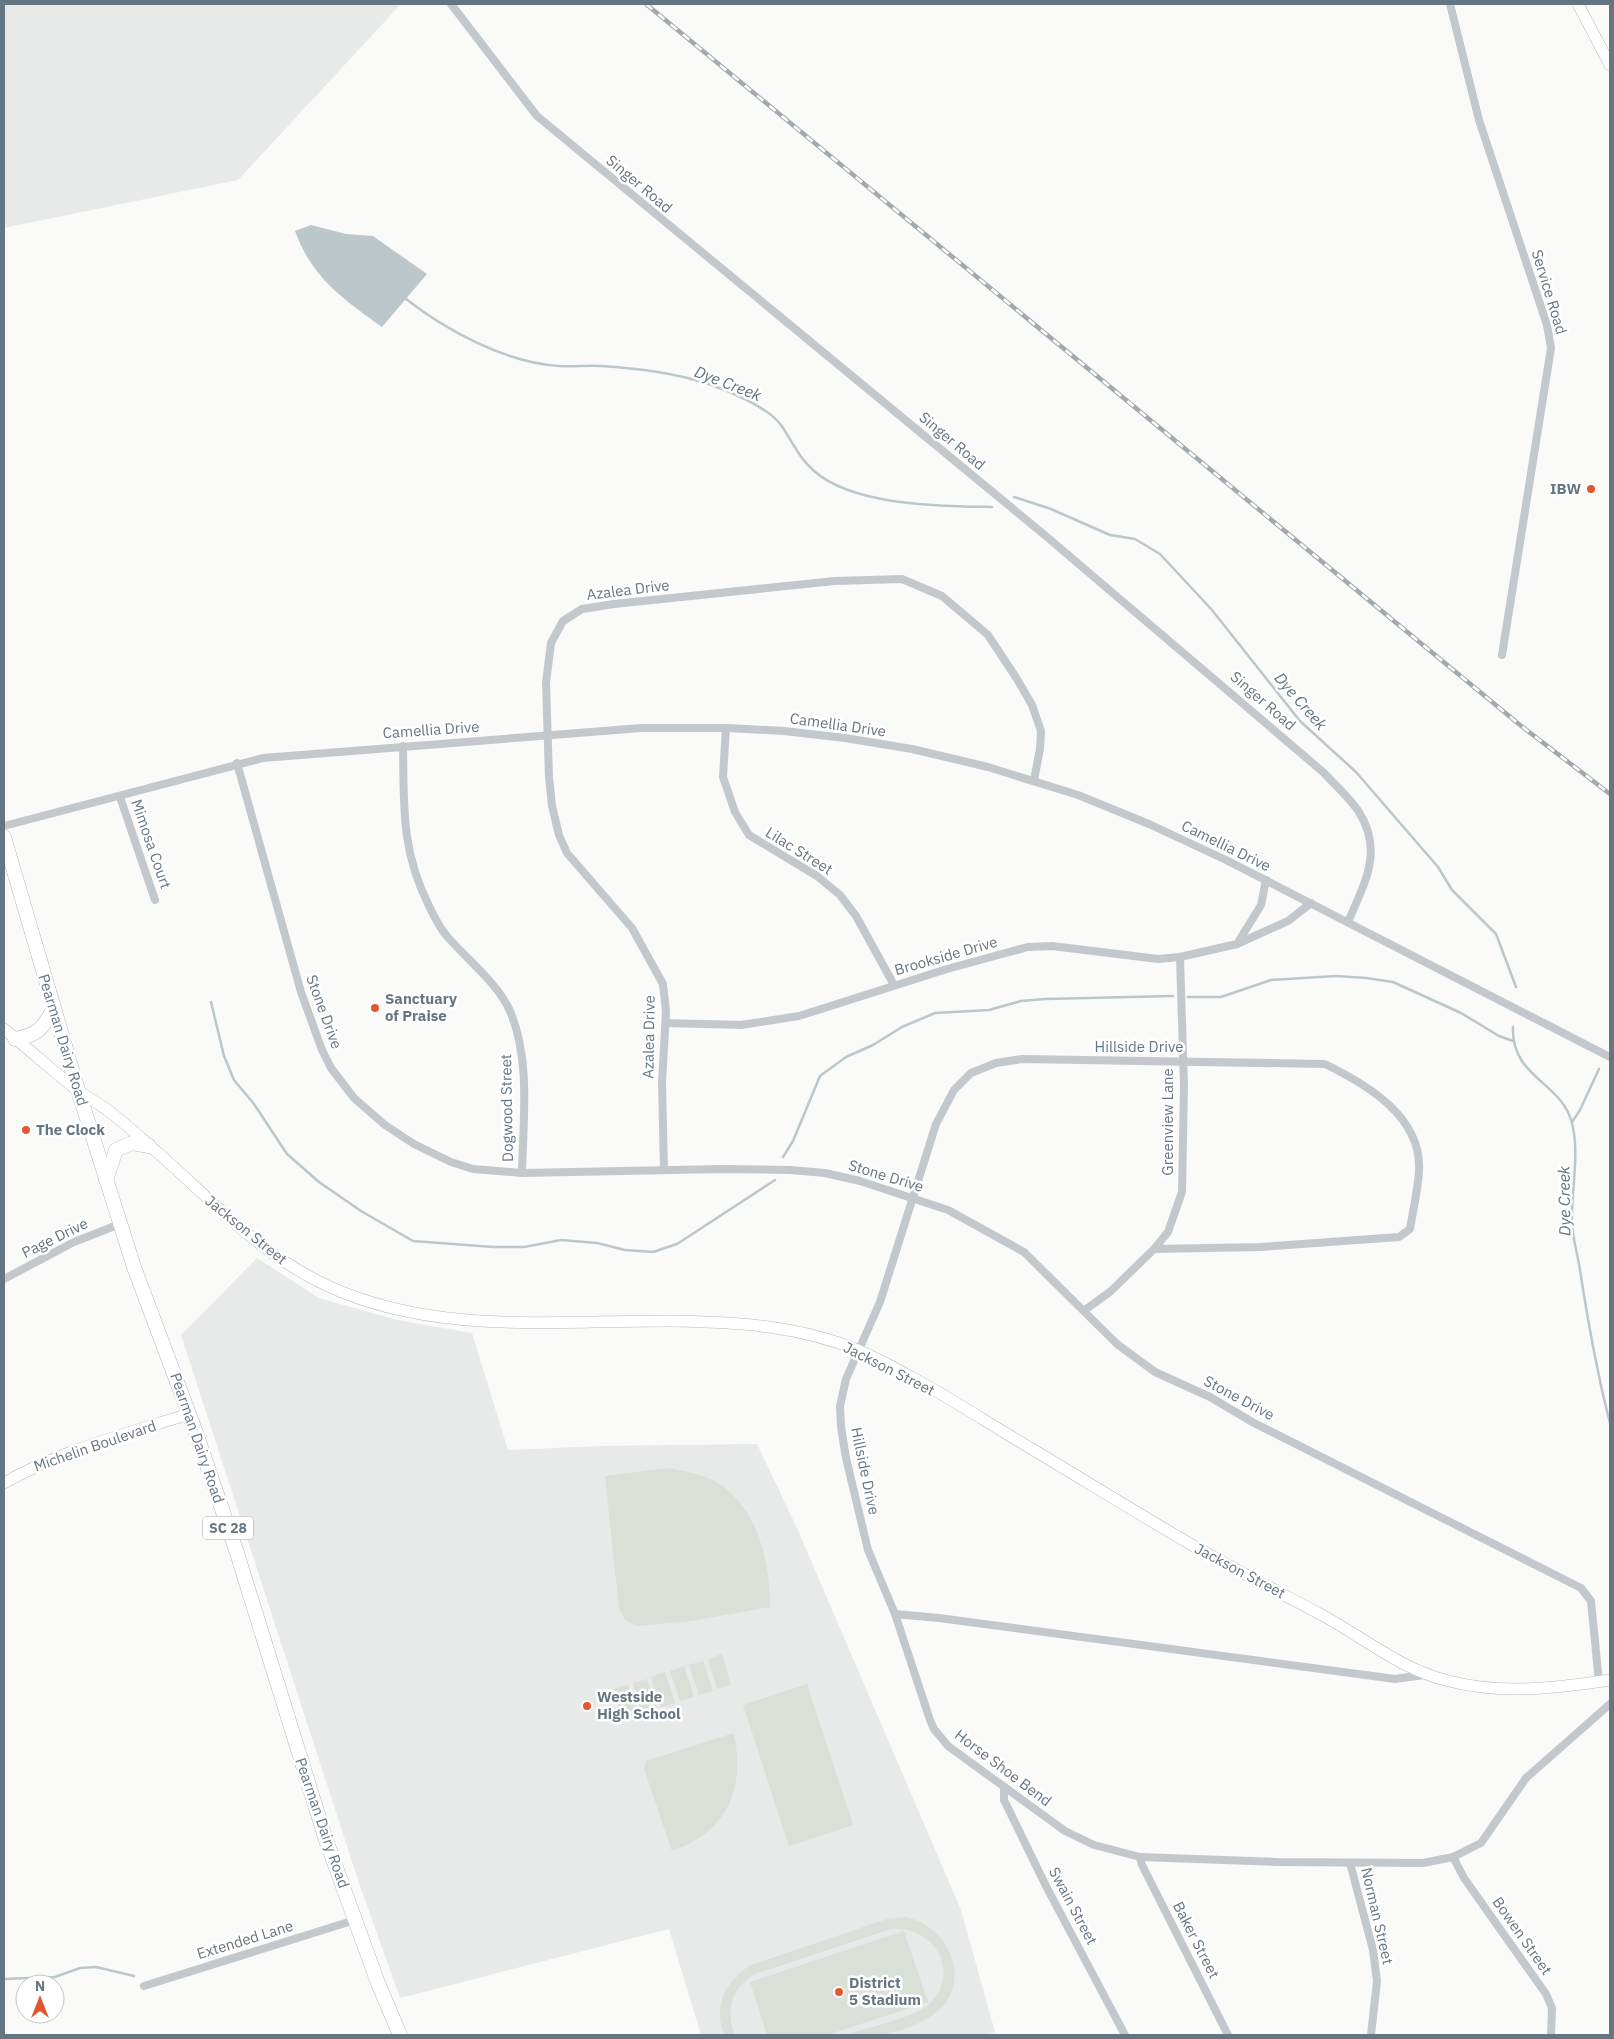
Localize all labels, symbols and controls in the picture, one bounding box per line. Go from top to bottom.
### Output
street label: Singer Road [602,150,676,217]
street label: Service Road [1528,247,1571,336]
water label: Dye Creek [692,361,765,405]
street label: Singer Road [915,407,989,474]
place label: IBW [1550,479,1581,498]
marker: IBW [1585,483,1597,495]
street label: Azalea Drive [585,575,670,604]
street label: Singer Road [1227,667,1300,734]
water label: Dye Creek [1270,668,1332,735]
street label: Camellia Drive [789,708,887,741]
street label: Camellia Drive [382,717,480,742]
street label: Mimosa Court [127,797,176,891]
street label: Camellia Drive [1179,816,1274,875]
street label: Lilac Street [762,822,836,879]
street label: Brookside Drive [892,932,999,979]
street label: Pearman Dairy Road [34,972,93,1108]
street label: Stone Drive [302,972,347,1051]
place label: Sanctuary of Praise [385,989,457,1025]
street label: Azalea Drive [638,995,659,1079]
marker: Sanctuary of Praise [369,1002,381,1014]
street label: Hillside Drive [1095,1037,1183,1056]
street label: Dogwood Street [496,1054,517,1162]
street label: Greenview Lane [1158,1068,1177,1176]
place label: The Clock [36,1120,105,1139]
marker: The Clock [20,1124,32,1136]
street label: Stone Drive [846,1155,926,1196]
water label: Dye Creek [1553,1165,1575,1236]
street label: Jackson Street [202,1191,291,1268]
street label: Page Drive [19,1213,91,1262]
street label: Jackson Street [840,1337,938,1400]
street label: Pearman Dairy Road [166,1370,229,1506]
street label: Stone Drive [1201,1371,1278,1424]
street label: Michelin Boulevard [31,1416,159,1475]
street label: Hillside Drive [847,1425,884,1516]
road number: SC 28 [203,1516,253,1540]
street label: Jackson Street [1192,1539,1289,1602]
place label: Westside High School [597,1687,681,1723]
marker: Westside High School [581,1700,593,1712]
street label: Horse Shoe Bend [951,1725,1055,1810]
street label: Pearman Dairy Road [291,1755,354,1891]
street label: Swain Street [1045,1864,1102,1948]
street label: Norman Street [1357,1866,1398,1966]
street label: Bowen Street [1489,1893,1556,1978]
street label: Baker Street [1169,1898,1224,1981]
street label: Extended Lane [194,1916,295,1963]
place label: District 5 Stadium [849,1973,921,2009]
north arrow [15,1974,65,2024]
text: N [35,1977,45,1995]
marker: District 5 Stadium [833,1986,845,1998]

